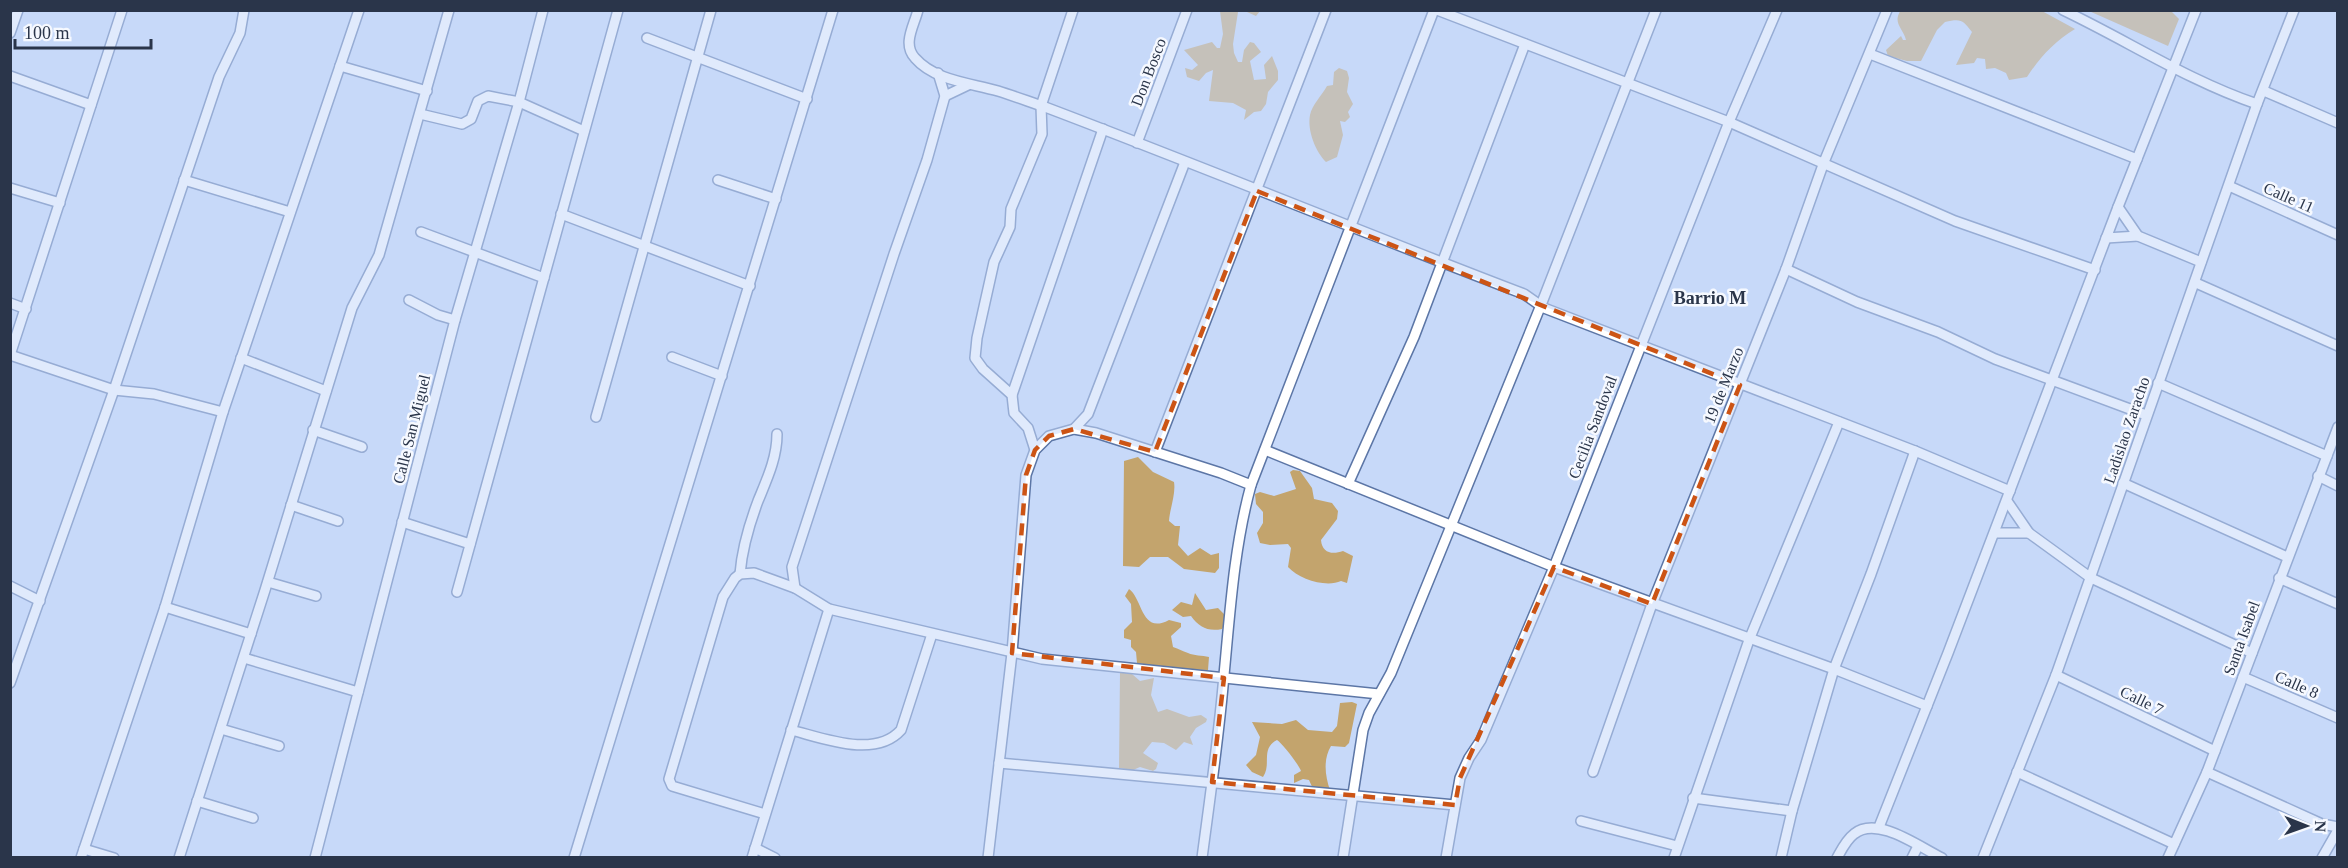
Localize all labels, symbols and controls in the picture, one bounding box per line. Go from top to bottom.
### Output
scale bar [15,12,152,50]
text: 100 m [24,23,70,43]
street label: Don Bosco [1128,36,1169,109]
street label: Calle 11 [2261,179,2317,216]
district label: Barrio M [1674,288,1746,308]
street label: 19 de Marzo [1700,345,1746,426]
street label: Calle San Miguel [390,372,434,486]
street label: Cecilia Sandoval [1565,373,1620,481]
street label: Ladislao Zaracho [2100,375,2153,486]
street label: Santa Isabel [2220,598,2263,678]
street label: Calle 8 [2272,667,2321,702]
street label: Calle 7 [2117,683,2166,718]
north arrow [2276,796,2336,856]
text: N [2312,820,2329,833]

